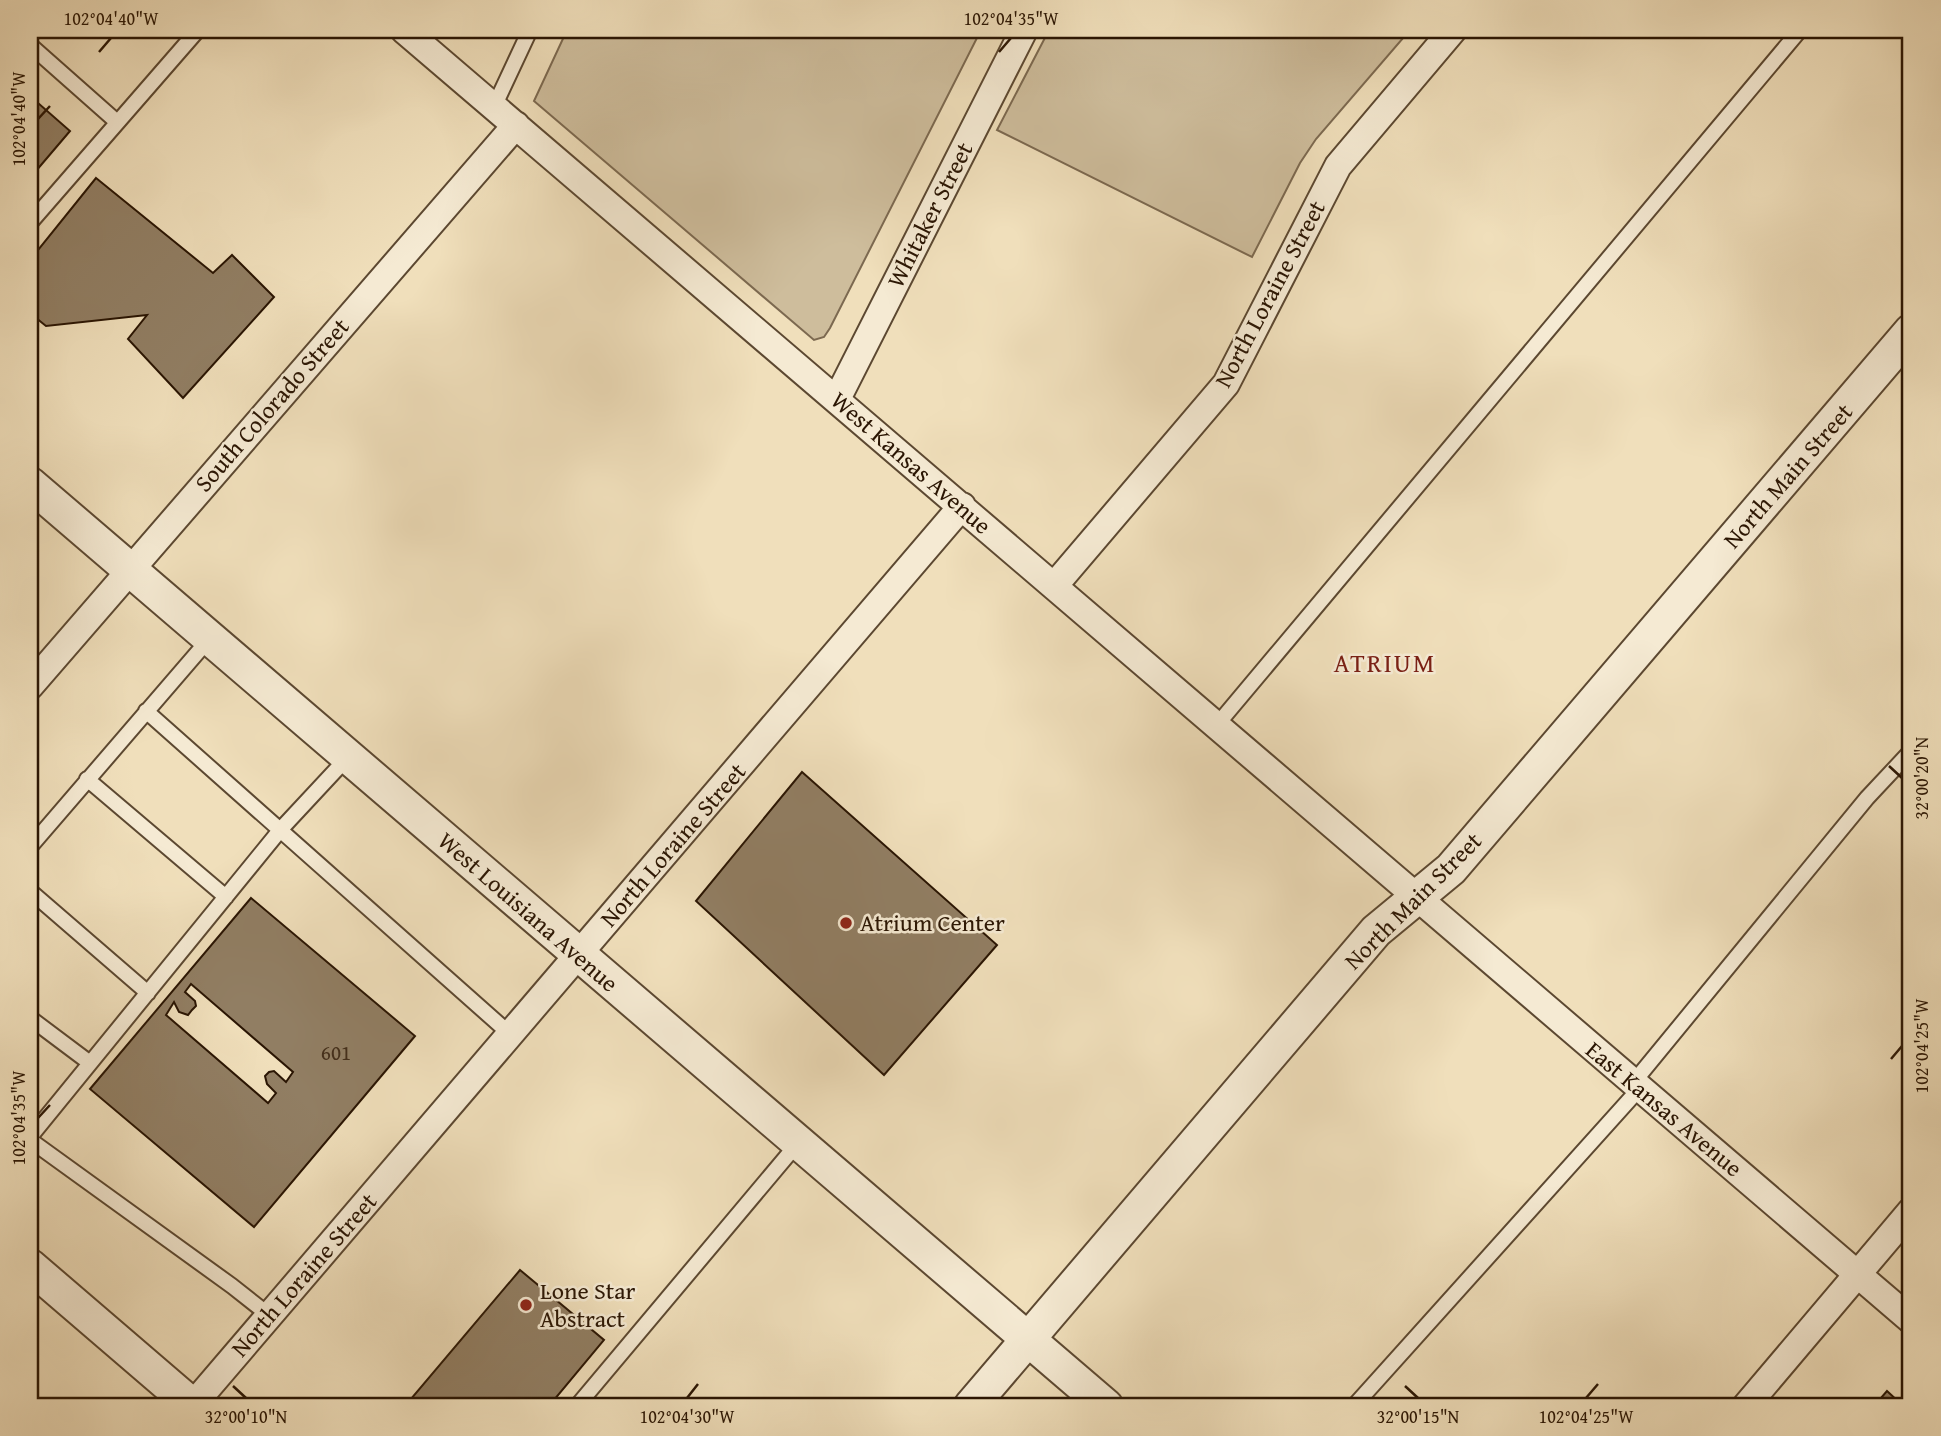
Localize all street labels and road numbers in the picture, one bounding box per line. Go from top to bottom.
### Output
street label: Whitaker Street [878,135,982,294]
street label: North Loraine Street [1205,193,1334,394]
street label: South Colorado Street [186,310,358,499]
street label: West Kansas Avenue [823,383,999,542]
street label: North Main Street [1715,395,1861,556]
street label: North Loraine Street [591,755,754,934]
street label: West Louisiana Avenue [430,823,626,1000]
street label: North Main Street [1336,823,1490,977]
street label: East Kansas Avenue [1578,1032,1750,1185]
street label: North Loraine Street [222,1185,385,1364]

